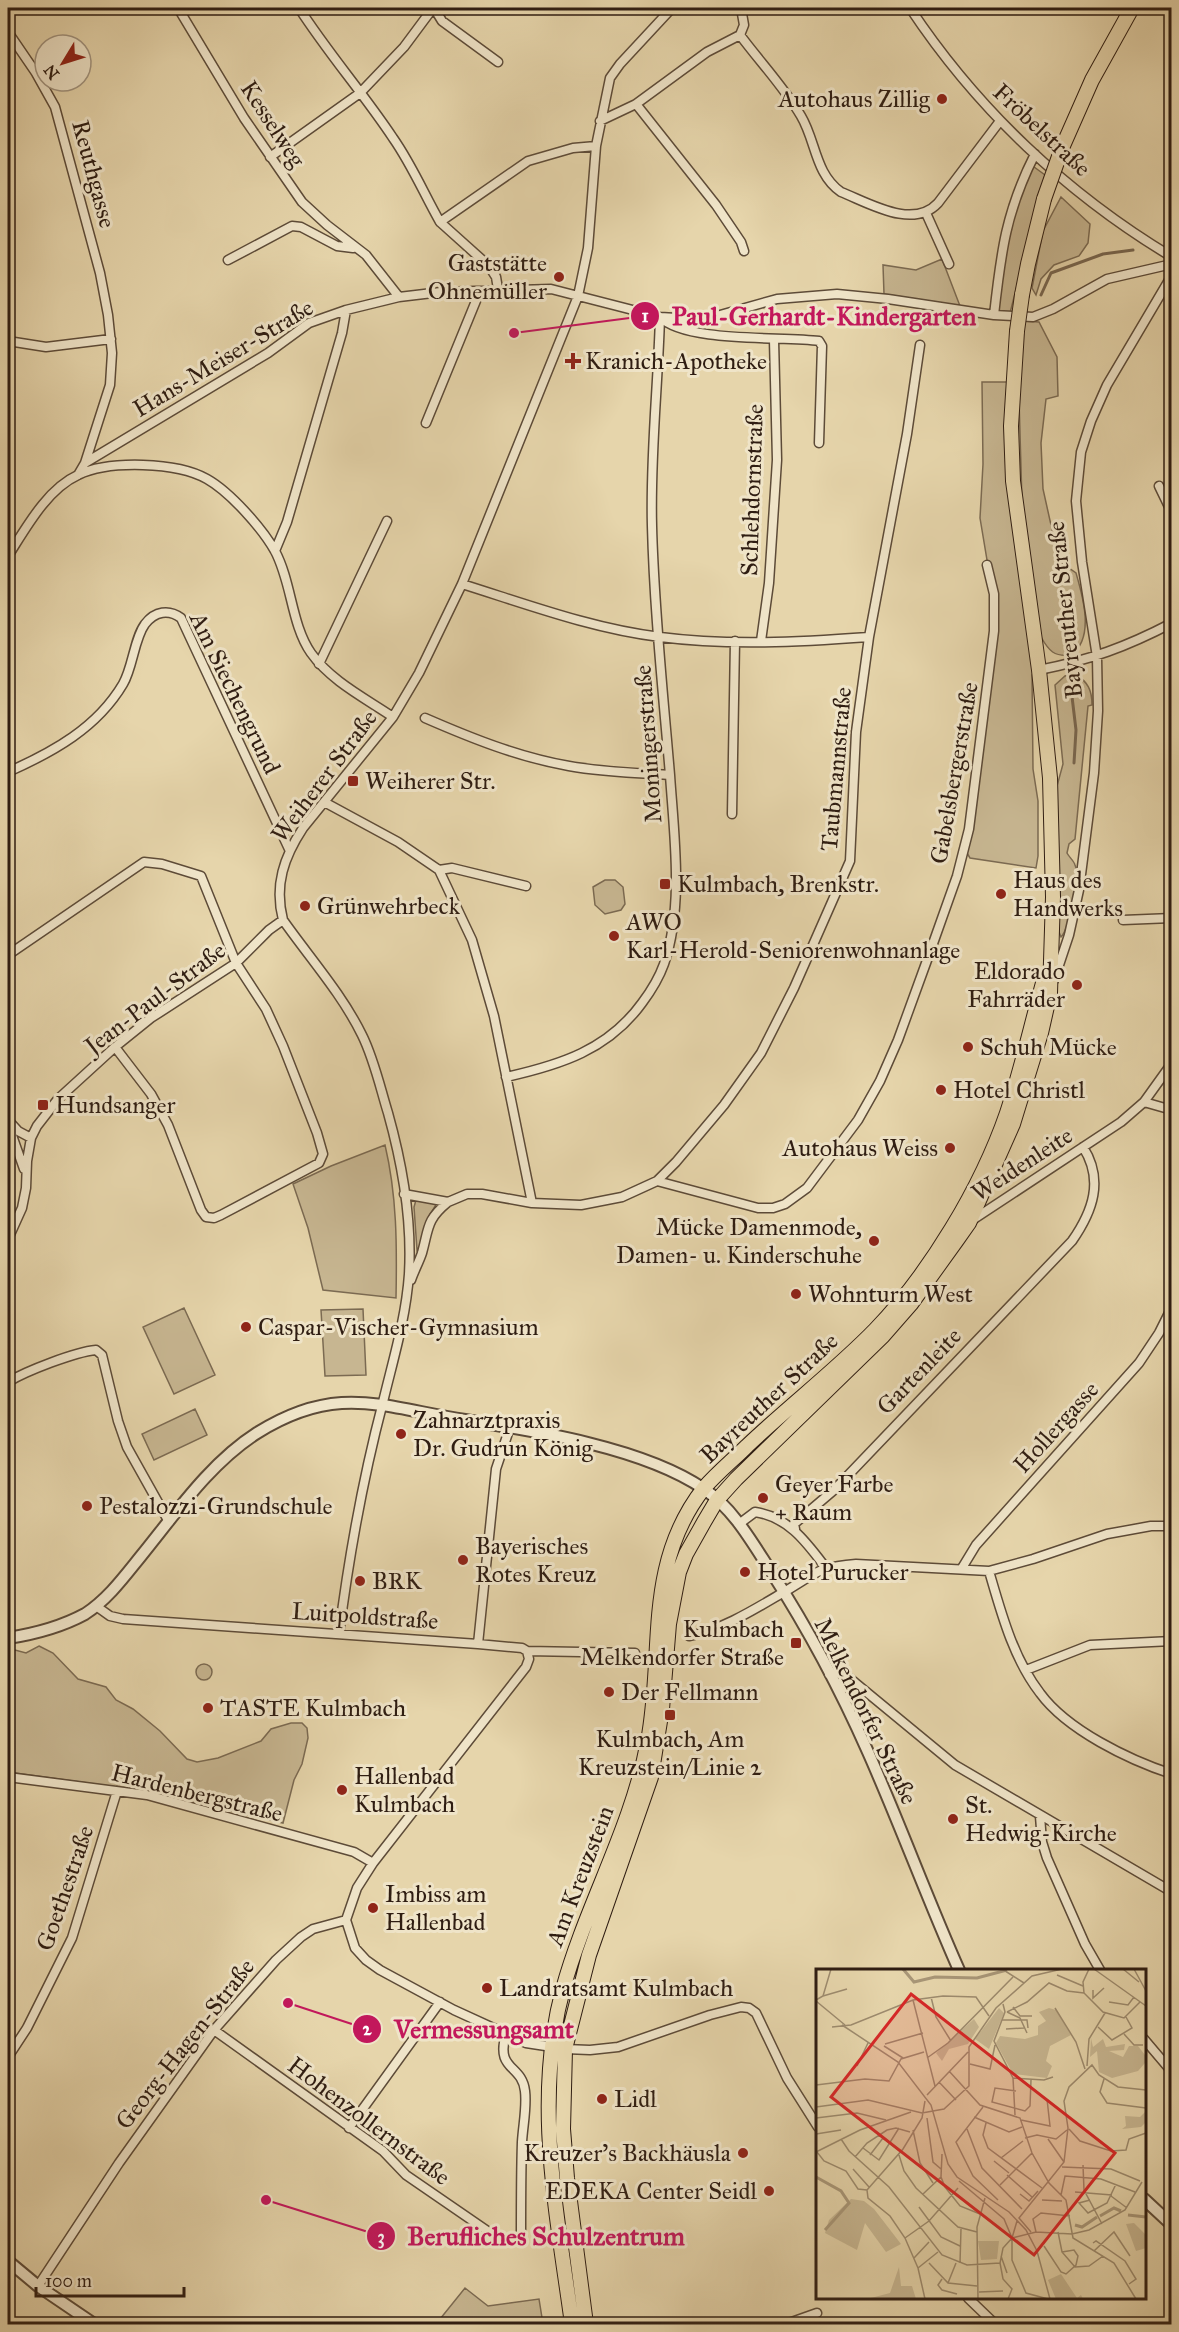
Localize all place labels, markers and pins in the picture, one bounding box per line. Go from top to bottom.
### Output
place label: Autohaus Zillig [777,84,931,114]
marker: Autohaus Zillig [935,92,949,106]
place label: Gaststätte Ohnemüller [428,248,547,306]
marker: Gaststätte Ohnemüller [552,270,566,284]
callout: Paul-Gerhardt-Kindergarten [630,294,989,338]
place label: Kranich-Apotheke [585,346,767,376]
marker: Kranich-Apotheke [566,354,580,368]
place label: Weiherer Str. [365,766,495,796]
marker: Weiherer Str. [346,774,360,788]
place label: Haus des Handwerks [1013,865,1123,923]
place label: Kulmbach, Brenkstr. [677,869,879,899]
marker: Kulmbach, Brenkstr. [658,877,672,891]
marker: Haus des Handwerks [994,887,1008,901]
place label: Grünwehrbeck [317,891,461,921]
marker: Grünwehrbeck [298,899,312,913]
place label: AWO Karl-Herold-Seniorenwohnanlage [625,907,960,965]
marker: AWO Karl-Herold-Seniorenwohnanlage [607,929,621,943]
place label: Eldorado Fahrräder [967,956,1065,1014]
marker: Eldorado Fahrräder [1070,978,1084,992]
place label: Schuh Mücke [980,1032,1117,1062]
marker: Schuh Mücke [961,1040,975,1054]
place label: Hotel Christl [953,1075,1085,1105]
marker: Hotel Christl [934,1083,948,1097]
place label: Hundsanger [55,1090,175,1120]
marker: Hundsanger [36,1098,50,1112]
place label: Autohaus Weiss [782,1133,938,1163]
marker: Autohaus Weiss [943,1141,957,1155]
place label: Mücke Damenmode, Damen- u. Kinderschuhe [616,1212,862,1270]
marker: Mücke Damenmode, Damen- u. Kinderschuhe [867,1234,881,1248]
place label: Wohnturm West [808,1279,973,1309]
marker: Wohnturm West [789,1287,803,1301]
place label: Caspar-Vischer-Gymnasium [258,1312,539,1342]
marker: Caspar-Vischer-Gymnasium [239,1320,253,1334]
place label: Zahnarztpraxis Dr. Gudrun König [413,1405,594,1463]
marker: Zahnarztpraxis Dr. Gudrun König [394,1427,408,1441]
place label: Geyer Farbe + Raum [775,1469,893,1527]
place label: Pestalozzi-Grundschule [99,1491,333,1521]
marker: Geyer Farbe + Raum [756,1491,770,1505]
marker: Pestalozzi-Grundschule [80,1499,94,1513]
place label: Bayerisches Rotes Kreuz [475,1531,596,1589]
marker: Bayerisches Rotes Kreuz [456,1553,470,1567]
place label: Hotel Purucker [757,1557,908,1587]
marker: Hotel Purucker [738,1565,752,1579]
place label: BRK [372,1566,423,1596]
marker: BRK [353,1574,367,1588]
place label: Kulmbach Melkendorfer Straße [580,1614,784,1672]
marker: Kulmbach Melkendorfer Straße [789,1636,803,1650]
place label: Der Fellmann [621,1677,759,1707]
marker: Der Fellmann [602,1685,616,1699]
place label: TASTE Kulmbach [220,1693,406,1723]
marker: TASTE Kulmbach [201,1701,215,1715]
marker: Kulmbach, Am Kreuzstein/Linie 2 [663,1708,677,1722]
place label: Kulmbach, Am Kreuzstein/Linie 2 [578,1724,762,1782]
place label: Hallenbad Kulmbach [354,1761,455,1819]
marker: Hallenbad Kulmbach [335,1783,349,1797]
place label: St. Hedwig-Kirche [965,1790,1117,1848]
marker: St. Hedwig-Kirche [946,1812,960,1826]
place label: Imbiss am Hallenbad [385,1879,487,1937]
marker: Imbiss am Hallenbad [366,1901,380,1915]
place label: Landratsamt Kulmbach [499,1973,733,2003]
marker: Landratsamt Kulmbach [480,1981,494,1995]
callout: Vermessungsamt [352,2007,586,2051]
place label: Lidl [614,2084,657,2114]
marker: Lidl [595,2092,609,2106]
place label: Kreuzer's Backhäusla [523,2138,732,2168]
marker: Kreuzer's Backhäusla [736,2146,750,2160]
place label: EDEKA Center Seidl [545,2176,758,2206]
marker: EDEKA Center Seidl [762,2184,776,2198]
callout: Berufliches Schulzentrum [366,2214,697,2258]

